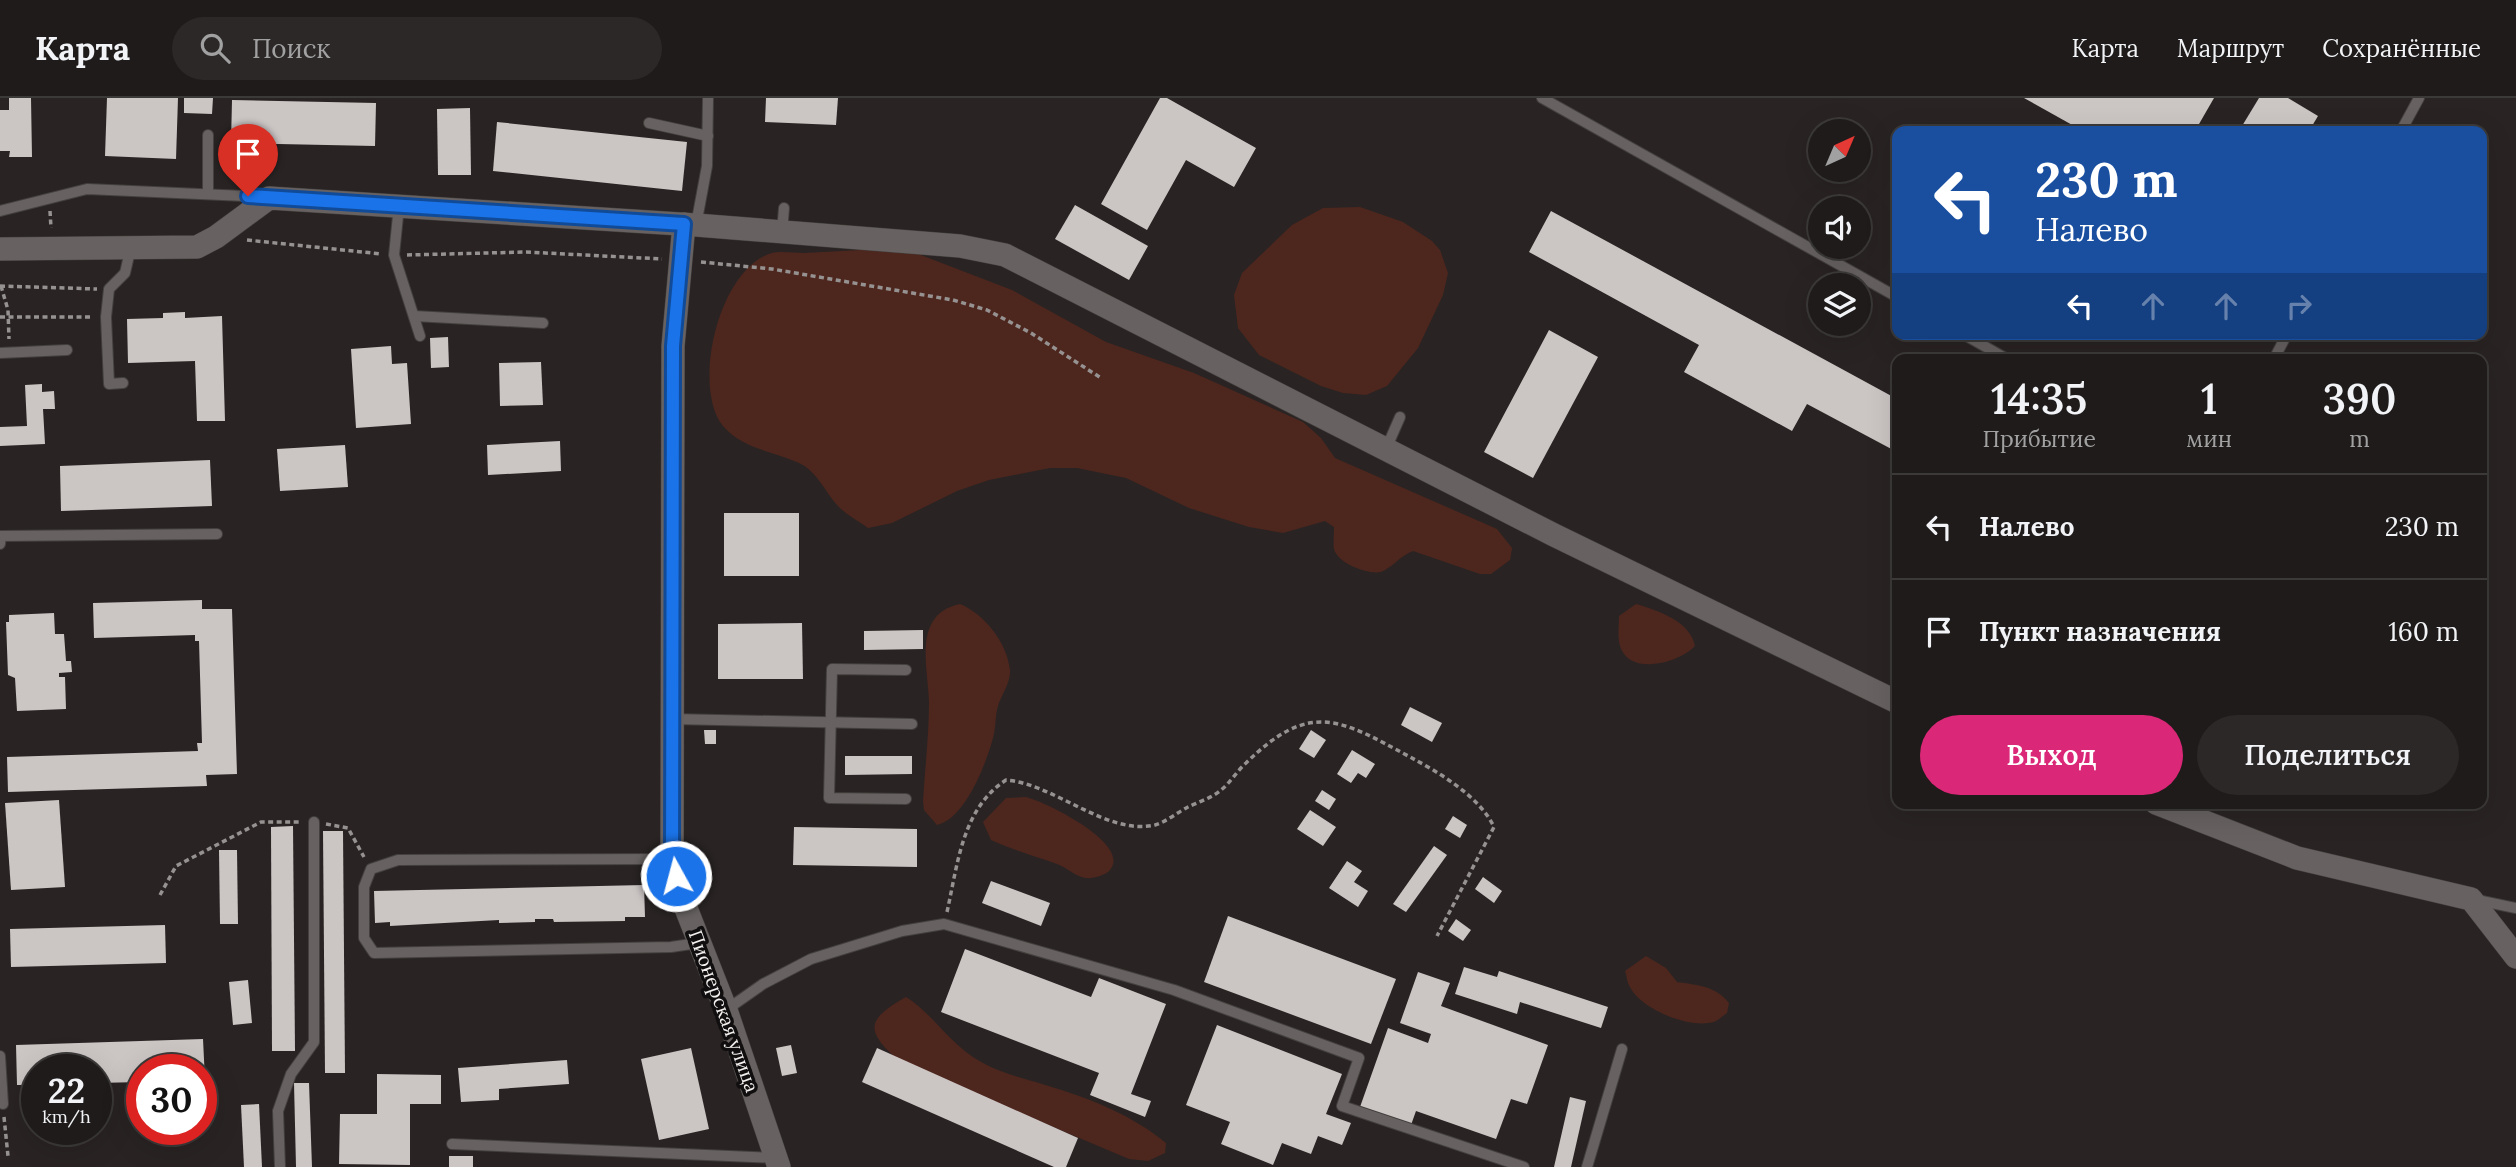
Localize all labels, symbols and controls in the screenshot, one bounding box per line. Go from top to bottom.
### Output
search box [172,17,662,80]
text: Карта [35,27,130,69]
icon: search [196,29,234,67]
text: Поиск [252,32,331,65]
text: Карта [2071,33,2139,64]
text: Маршрут [2177,33,2284,64]
text: Сохранённые [2322,33,2481,64]
north arrow [1808,119,1871,182]
map controls [1808,119,1871,336]
pin [218,124,278,196]
icon: arrive [229,135,267,173]
text: 230 m [2035,148,2178,210]
icon: left [1920,154,2011,245]
button: sound [1808,196,1871,259]
text: Налево [2035,209,2148,250]
button: layers [1808,273,1871,336]
icon: left [2061,287,2099,325]
icon: ahead [2134,287,2172,325]
icon: ahead [2207,287,2245,325]
icon: right [2280,287,2318,325]
text: 14:35 [1991,372,2087,426]
text: 1 [2201,372,2217,426]
text: 390 [2322,372,2397,426]
text: Прибытие [1982,424,2096,453]
text: мин [2186,424,2232,453]
text: m [2349,424,2370,453]
icon: left [1920,508,1958,546]
text: Налево [1979,510,2075,543]
text: 230 m [2385,510,2459,543]
icon: arrive [1920,613,1958,651]
text: Пункт назначения [1979,615,2221,648]
text: 160 m [2388,615,2459,648]
button: Выход [1920,715,2183,795]
button: Поделиться [2197,715,2459,795]
position arrow [639,839,713,913]
street label: Пионерская улица [683,927,765,1096]
speed limit sign: 30 [126,1054,217,1145]
text: 22 [48,1068,85,1113]
text: km/h [42,1105,91,1128]

